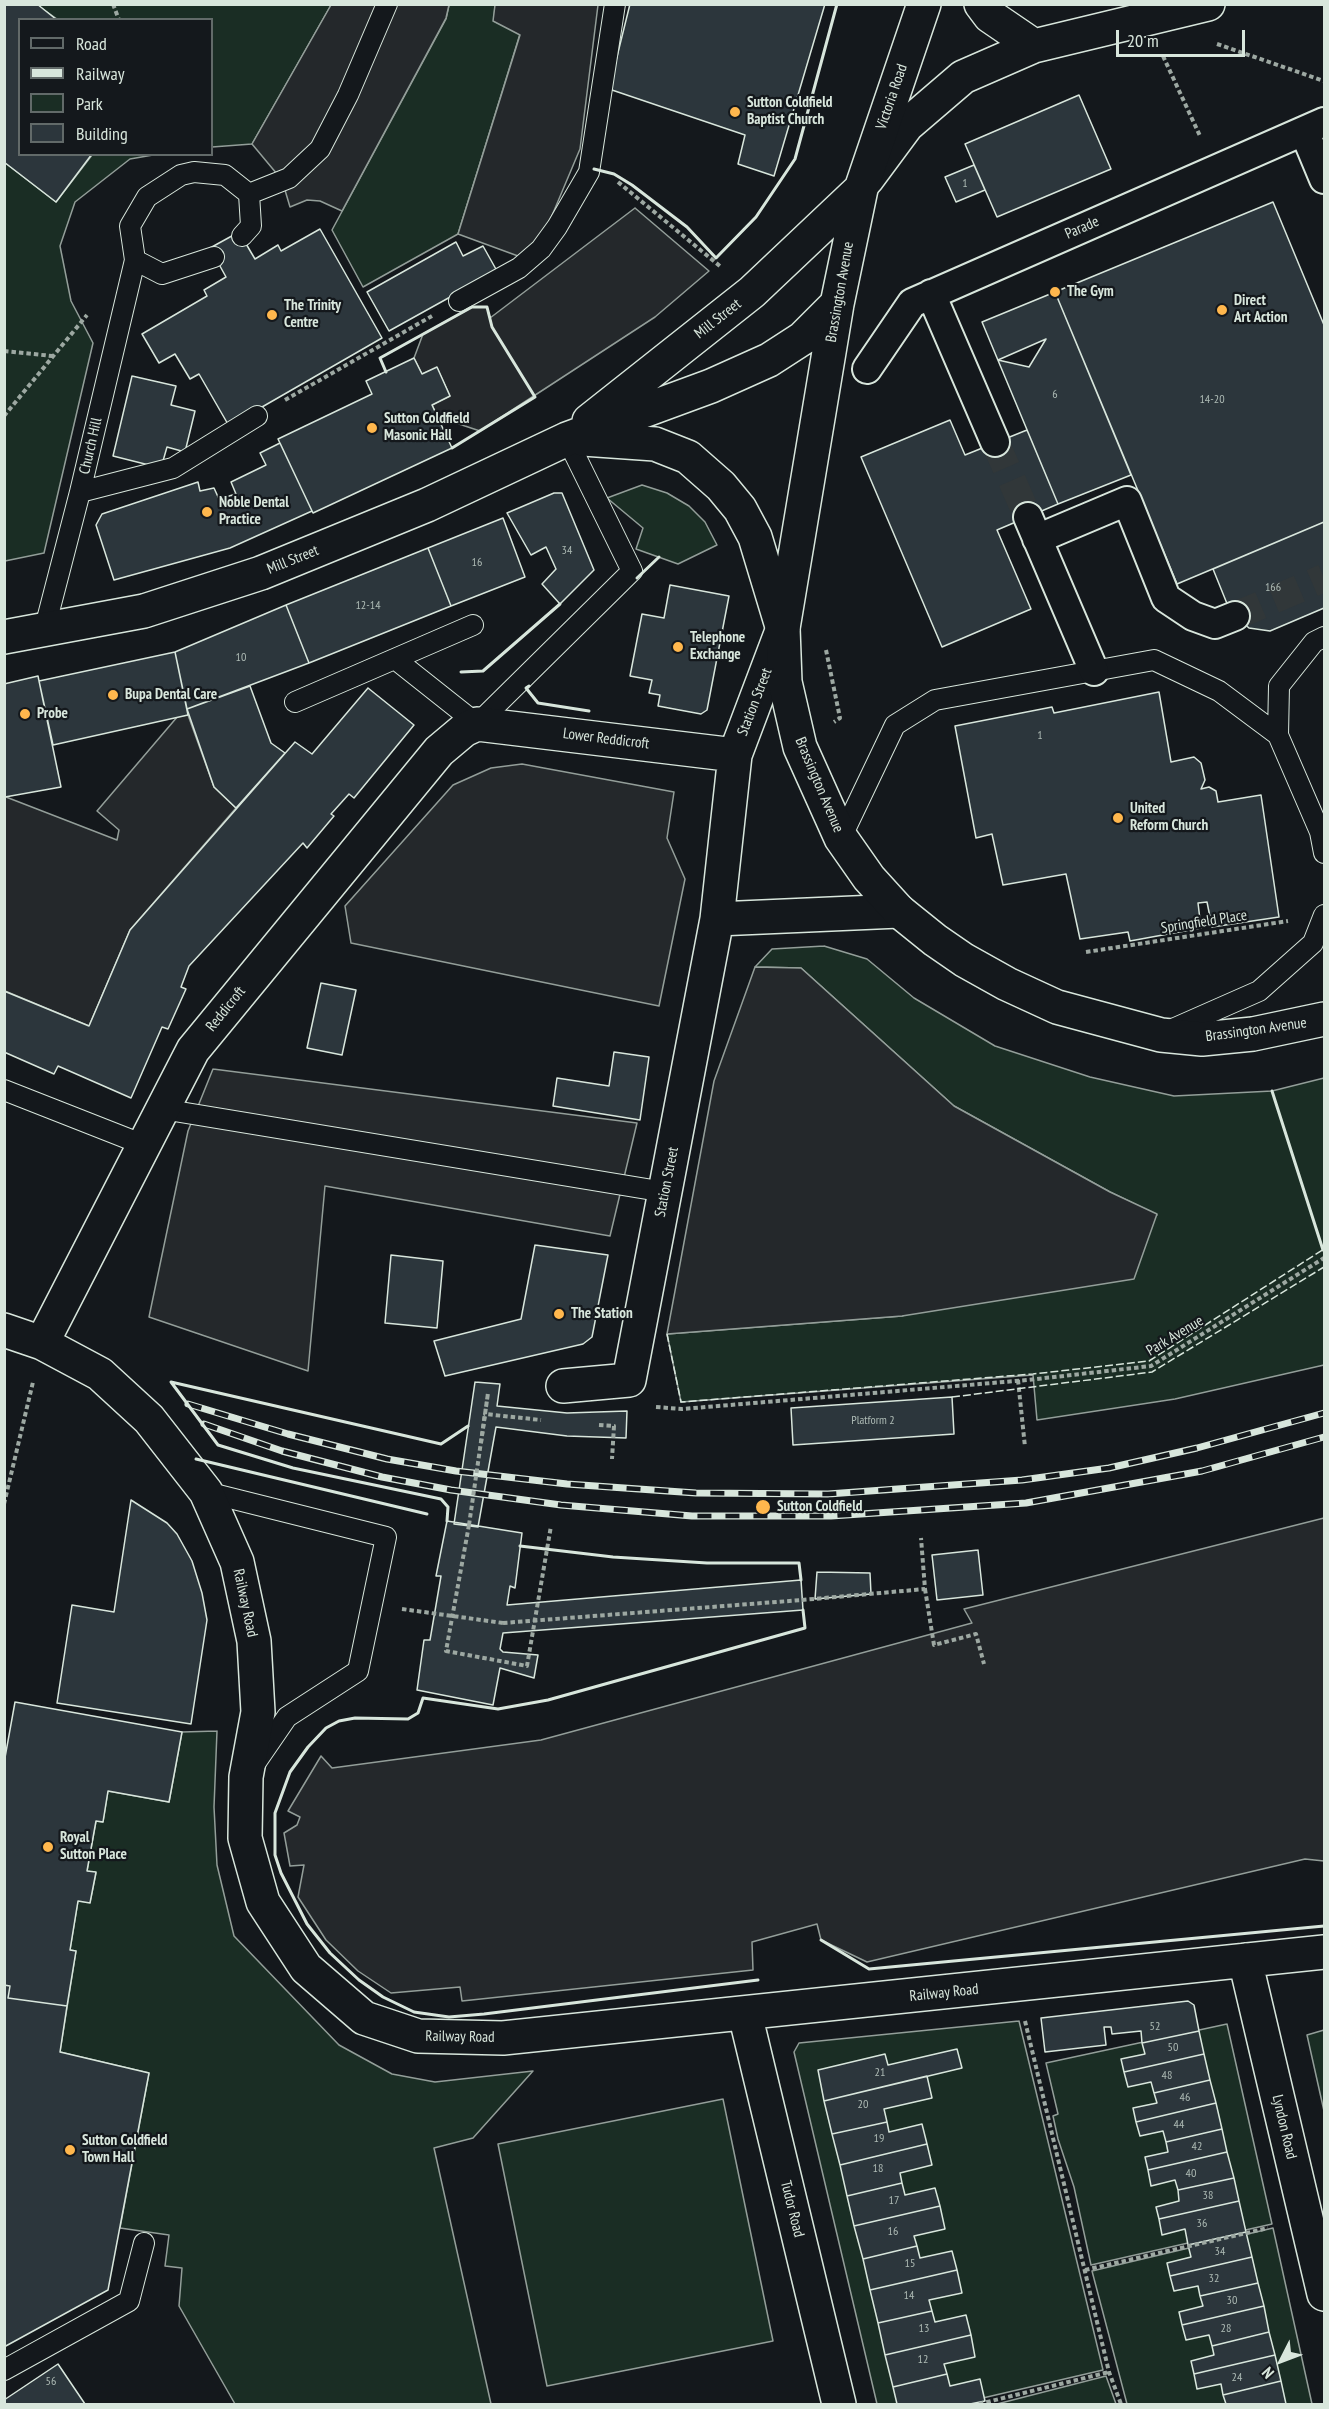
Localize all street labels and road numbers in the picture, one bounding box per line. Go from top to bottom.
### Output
street label: Victoria Road [872,62,912,132]
street label: Parade [1062,213,1102,243]
street label: Brassington Avenue [822,240,858,344]
street label: Mill Street [691,295,745,343]
street label: Church Hill [76,416,106,476]
street label: Mill Street [265,542,321,578]
street label: Station Street [734,666,776,738]
street label: Lower Reddicroft [562,725,650,753]
street label: Brassington Avenue [791,735,847,835]
street label: Springfield Place [1160,906,1248,938]
street label: Reddicroft [202,983,250,1035]
street label: Brassington Avenue [1204,1014,1308,1046]
street label: Station Street [651,1145,683,1219]
street label: Park Avenue [1143,1312,1207,1360]
street label: Railway Road [229,1567,261,1639]
street label: Railway Road [909,1980,979,2006]
street label: Railway Road [425,2027,495,2047]
street label: Lyndon Road [1268,2093,1300,2161]
street label: Tudor Road [776,2179,808,2239]

